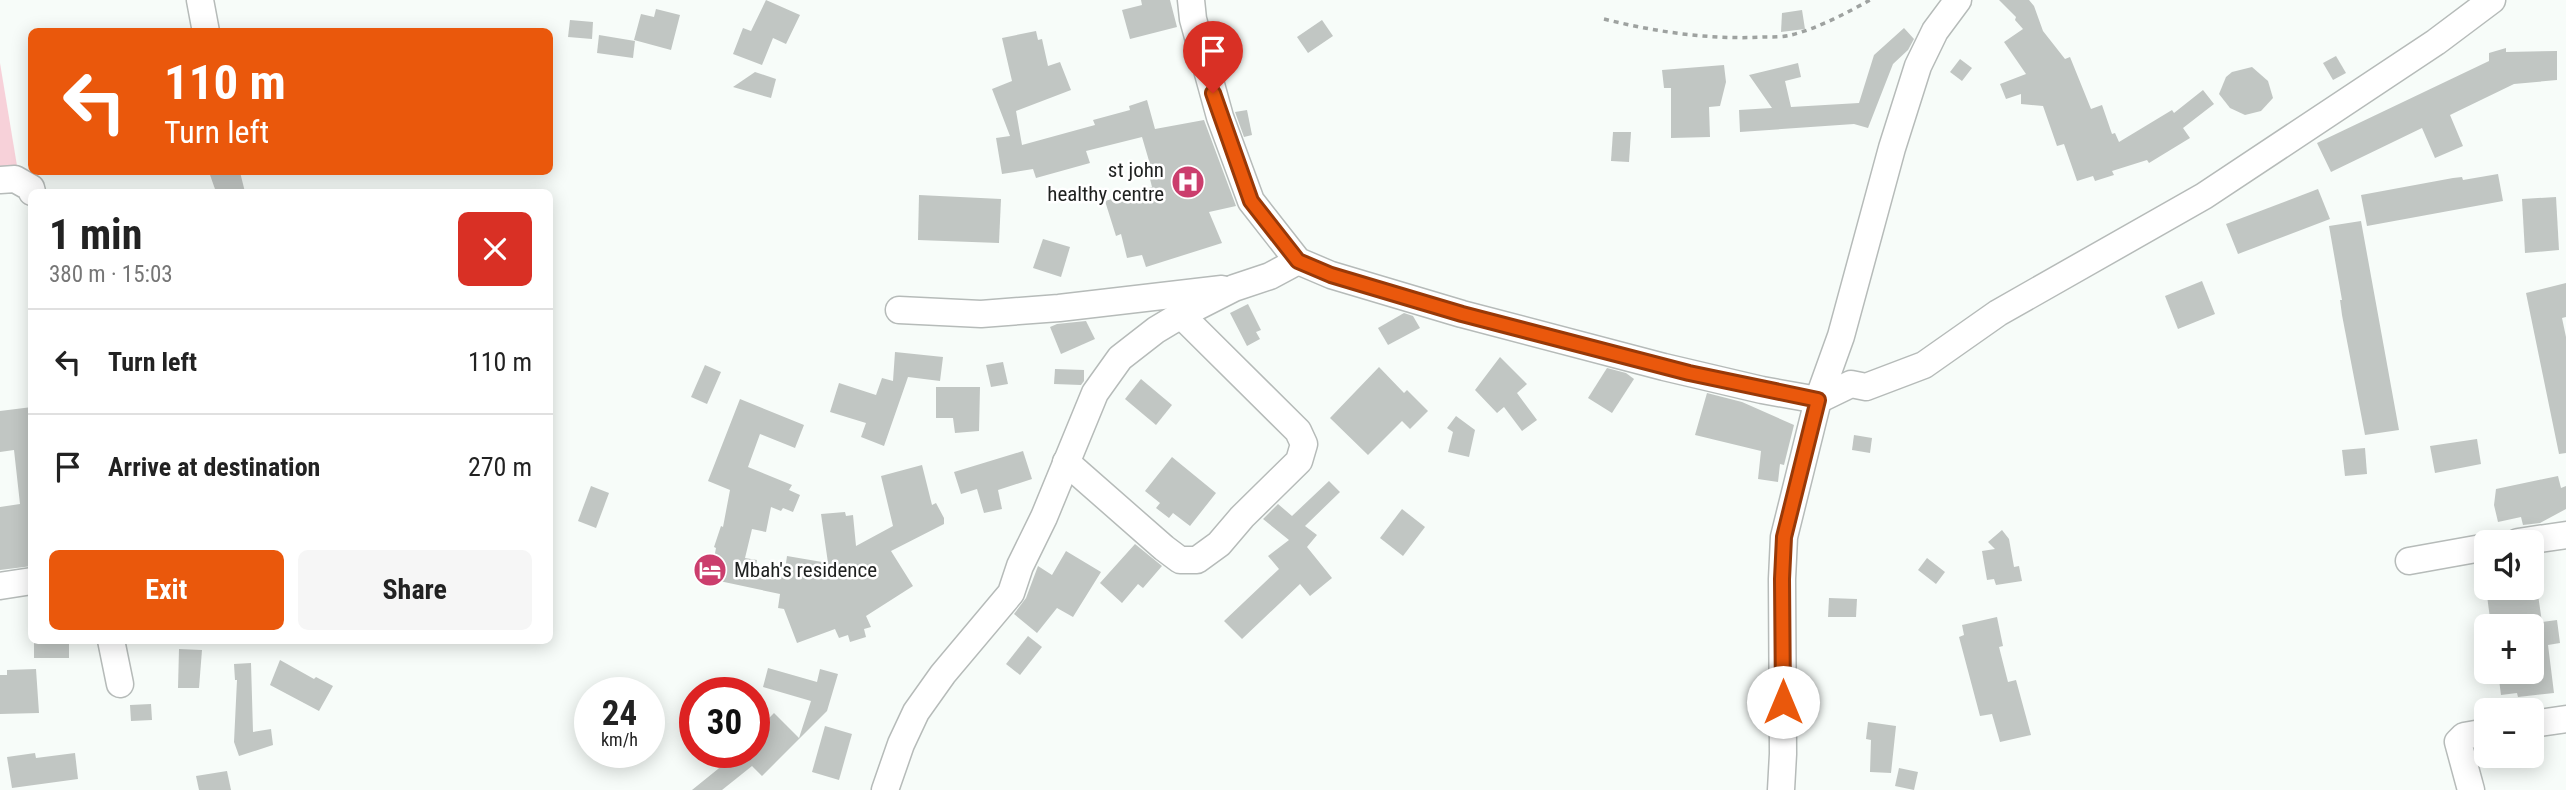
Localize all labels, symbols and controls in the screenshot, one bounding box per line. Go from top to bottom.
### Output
pin [1183,21,1243,93]
icon: arrive [1194,32,1232,70]
text: 110 m [164,54,286,111]
icon: left [49,56,140,147]
text: Turn left [164,113,269,151]
place label: st john healthy centre [1047,158,1164,206]
hospital icon: st john healthy centre [1169,163,1207,201]
text: 1 min [49,210,142,259]
button: close [458,212,532,286]
text: 380 m · 15:03 [49,261,173,288]
icon: left [49,343,87,381]
text: Turn left [108,347,197,377]
text: 110 m [468,347,532,377]
icon: arrive [49,448,87,486]
text: Arrive at destination [108,452,320,482]
text: 270 m [468,452,532,482]
map controls [2474,530,2544,768]
button: sound [2474,530,2544,600]
button: Exit [49,550,284,630]
button: Share [298,550,532,630]
hotel icon: Mbah's residence [691,551,729,589]
place label: Mbah's residence [734,558,877,582]
button: + [2474,614,2544,684]
position arrow [1746,665,1820,739]
speed limit sign: 30 [679,677,770,768]
text: 24 [602,693,637,734]
button: − [2474,698,2544,768]
text: km/h [601,729,638,750]

